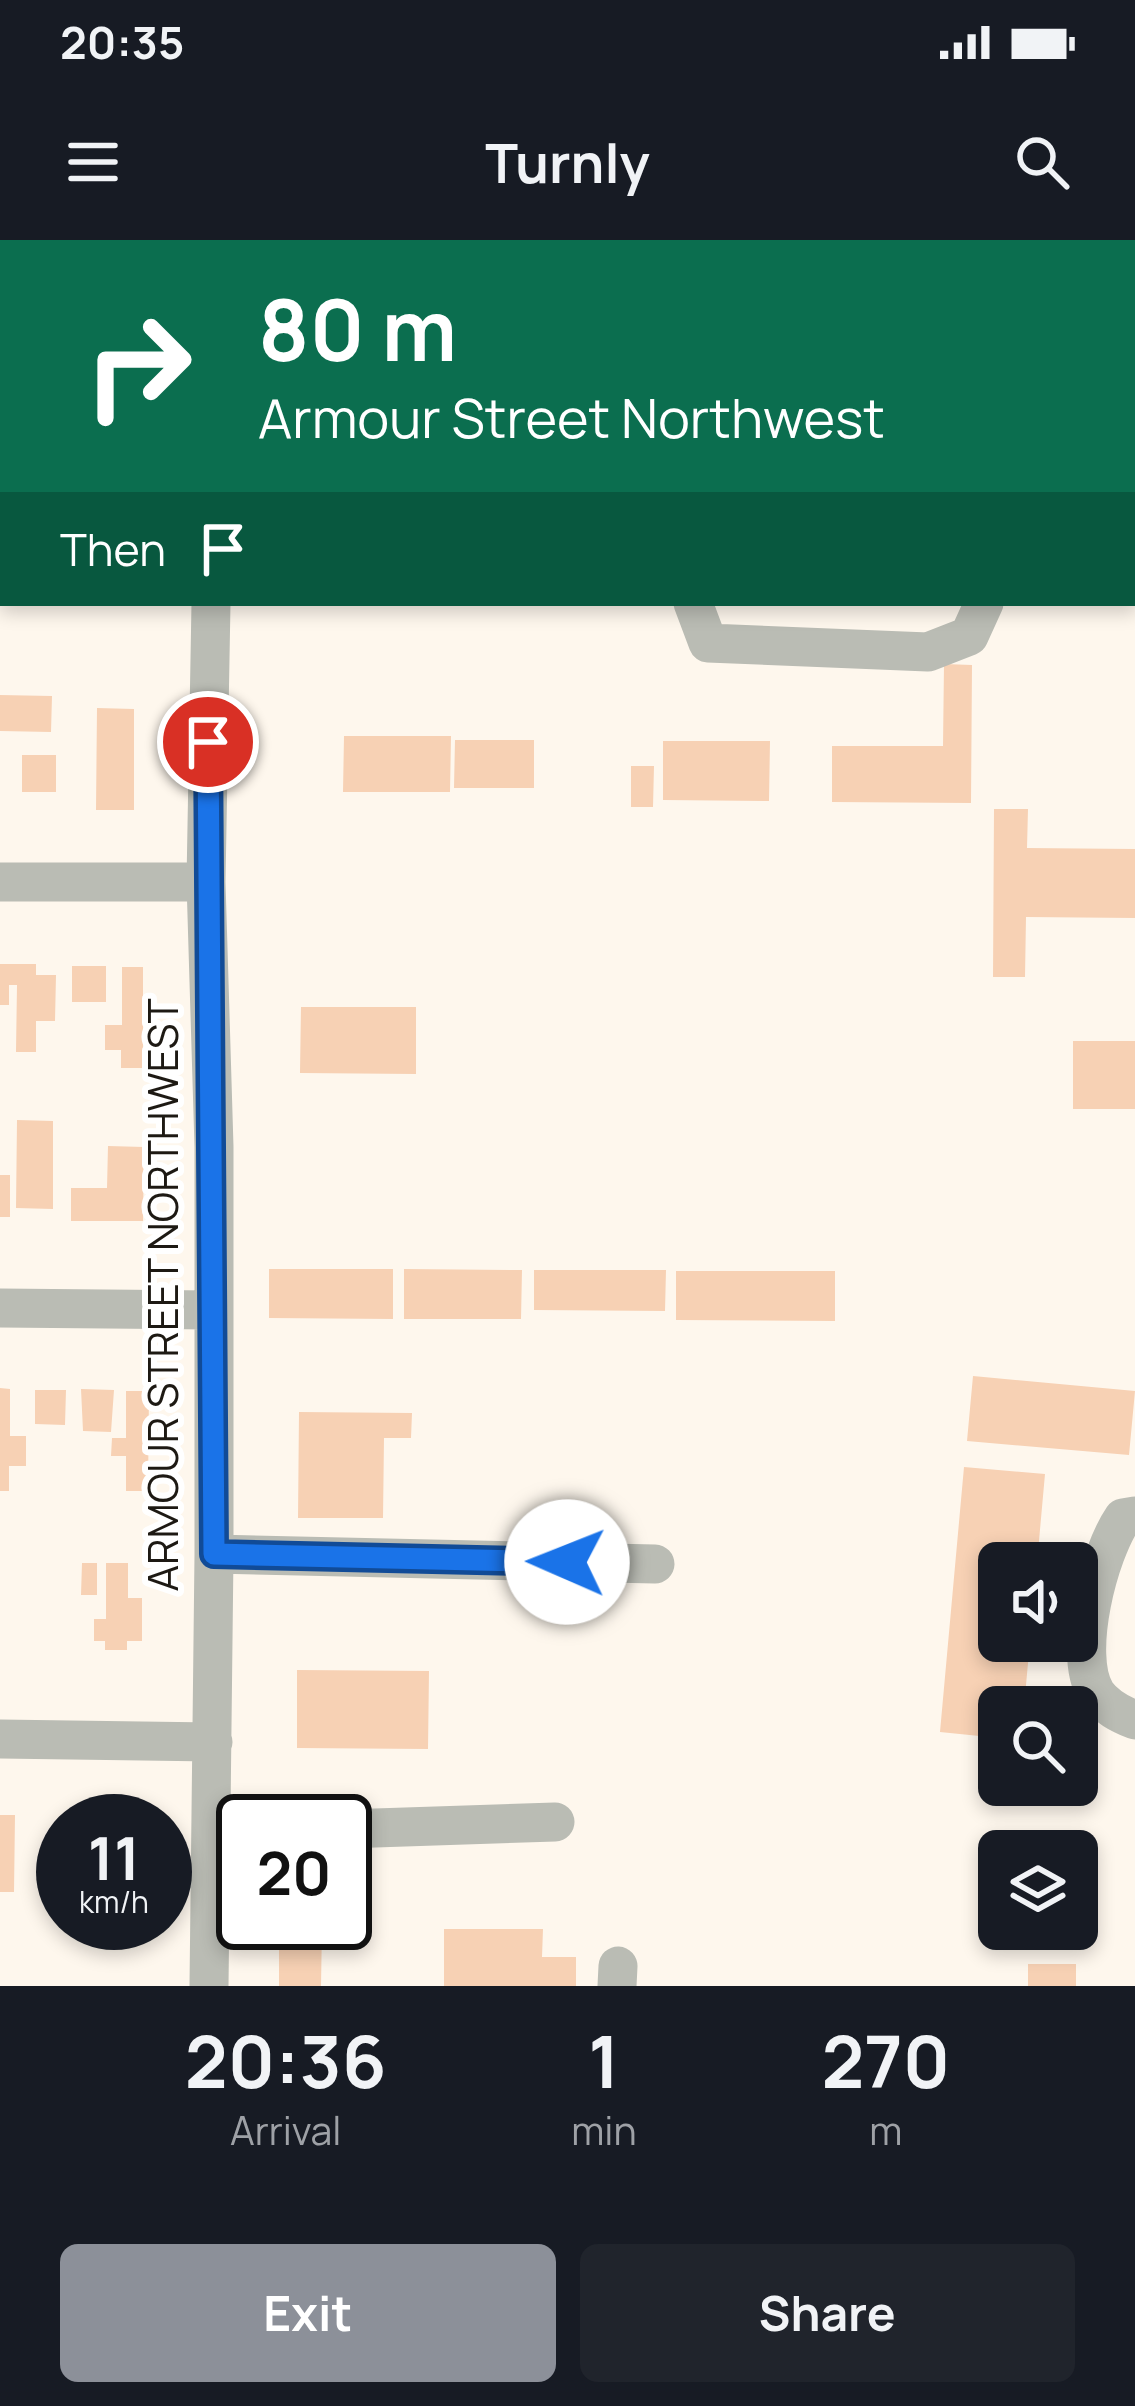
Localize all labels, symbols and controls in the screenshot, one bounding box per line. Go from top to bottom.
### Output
text: 20:35 [60,11,184,73]
text: Turnly [485,125,650,199]
icon: menu [60,129,126,195]
icon: search [1009,129,1075,195]
text: 80 m [258,271,457,386]
icon: right [60,288,216,444]
text: Armour Street Northwest [258,380,885,454]
icon: arrive [190,516,256,582]
text: Then [60,518,166,580]
pin [157,691,259,793]
icon: arrive [175,709,241,775]
street label: ARMOUR STREET NORTHWEST [133,998,191,1592]
position arrow [504,1499,630,1625]
map controls [978,1542,1098,1950]
button: sound [978,1542,1098,1662]
button: search [978,1686,1098,1806]
speed limit sign: 20 [216,1794,372,1950]
text: 11 [88,1816,140,1898]
button: layers [978,1830,1098,1950]
text: km/h [79,1881,149,1922]
text: 20:36 [185,2011,386,2110]
text: 1 [588,2011,620,2110]
text: 270 [821,2011,950,2110]
text: Arrival [230,2103,341,2157]
text: min [571,2103,637,2157]
text: m [869,2103,902,2157]
button: Exit [60,2244,556,2382]
button: Share [580,2244,1075,2382]

